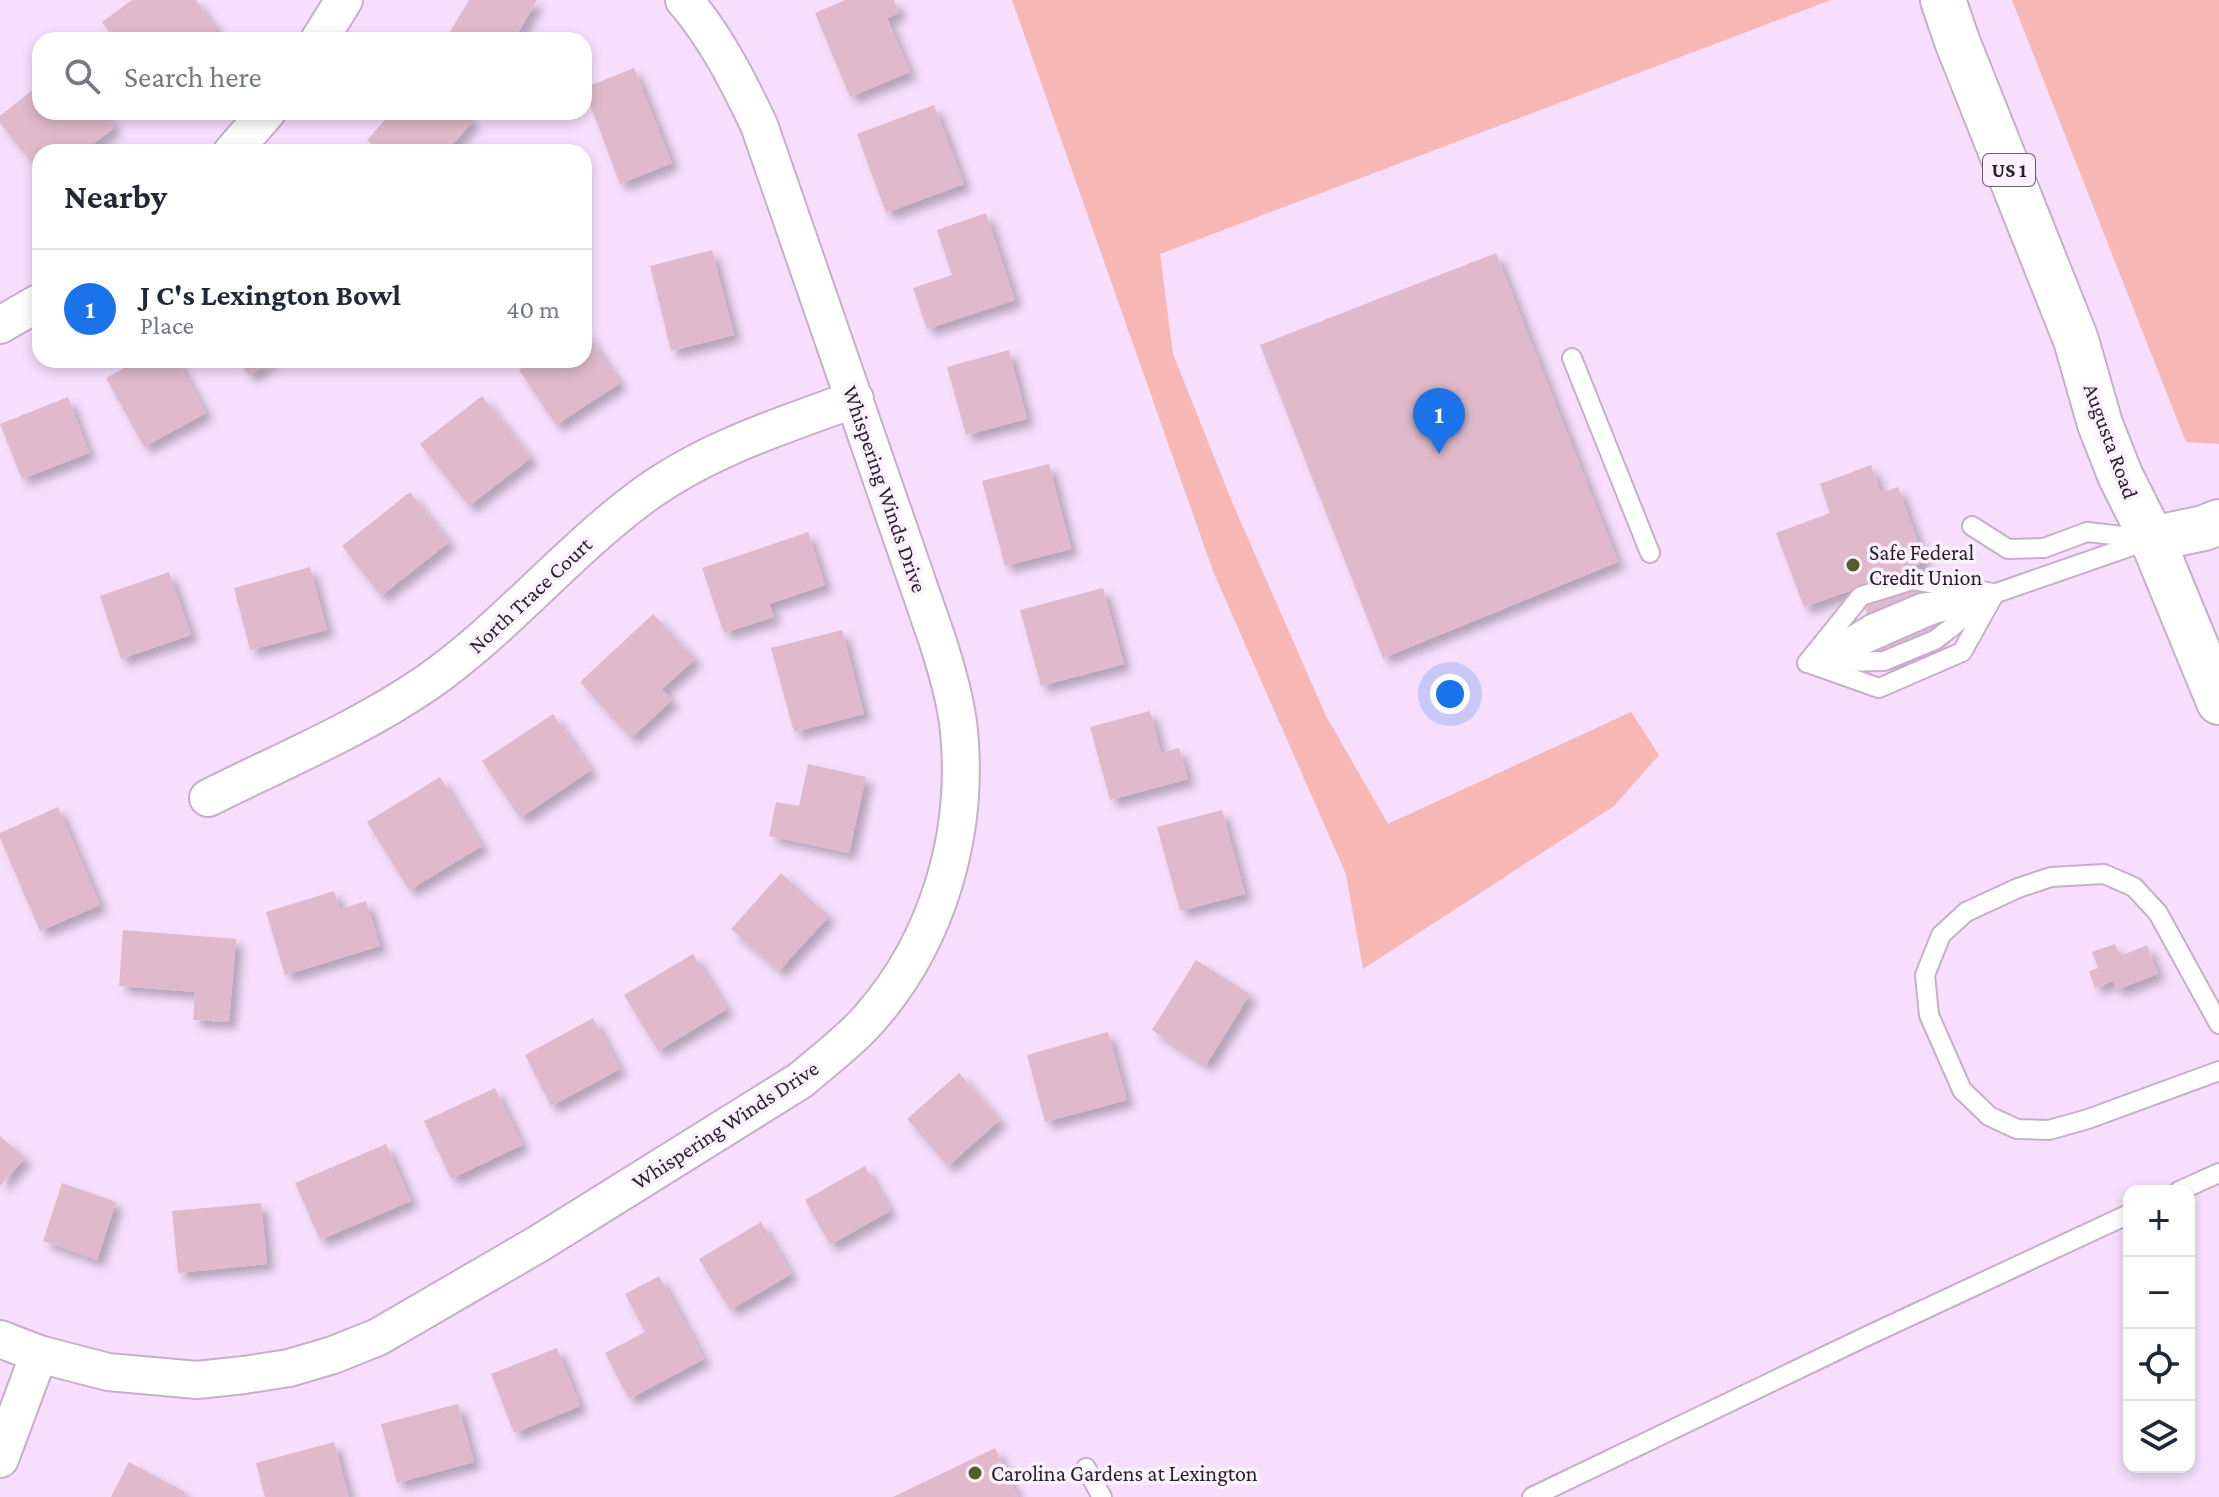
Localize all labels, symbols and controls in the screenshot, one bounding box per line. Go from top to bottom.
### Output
search box [32,32,592,120]
icon: search [60,54,104,98]
text: Search here [124,60,262,93]
road number: US 1 [1983,154,2035,186]
text: Nearby [64,178,167,215]
text: J C's Lexington Bowl [140,278,401,311]
text: 1 [85,295,95,324]
text: 40 m [506,295,560,324]
text: Place [140,311,194,340]
street label: Augusta Road [2079,380,2144,503]
street label: Whispering Winds Drive [838,382,932,596]
pin: 1 [1413,388,1465,454]
street label: North Trace Court [463,531,597,658]
place label: Safe Federal Credit Union [1869,540,1982,590]
marker: Safe Federal Credit Union [1844,556,1862,574]
your location [1430,674,1470,714]
street label: Whispering Winds Drive [627,1055,823,1195]
map controls [2123,1185,2195,1473]
button: + [2123,1185,2195,1257]
button: − [2123,1257,2195,1329]
button: locate [2123,1329,2195,1401]
button: layers [2123,1401,2195,1473]
place label: Carolina Gardens at Lexington [991,1461,1258,1486]
marker: Carolina Gardens at Lexington [966,1464,984,1482]

